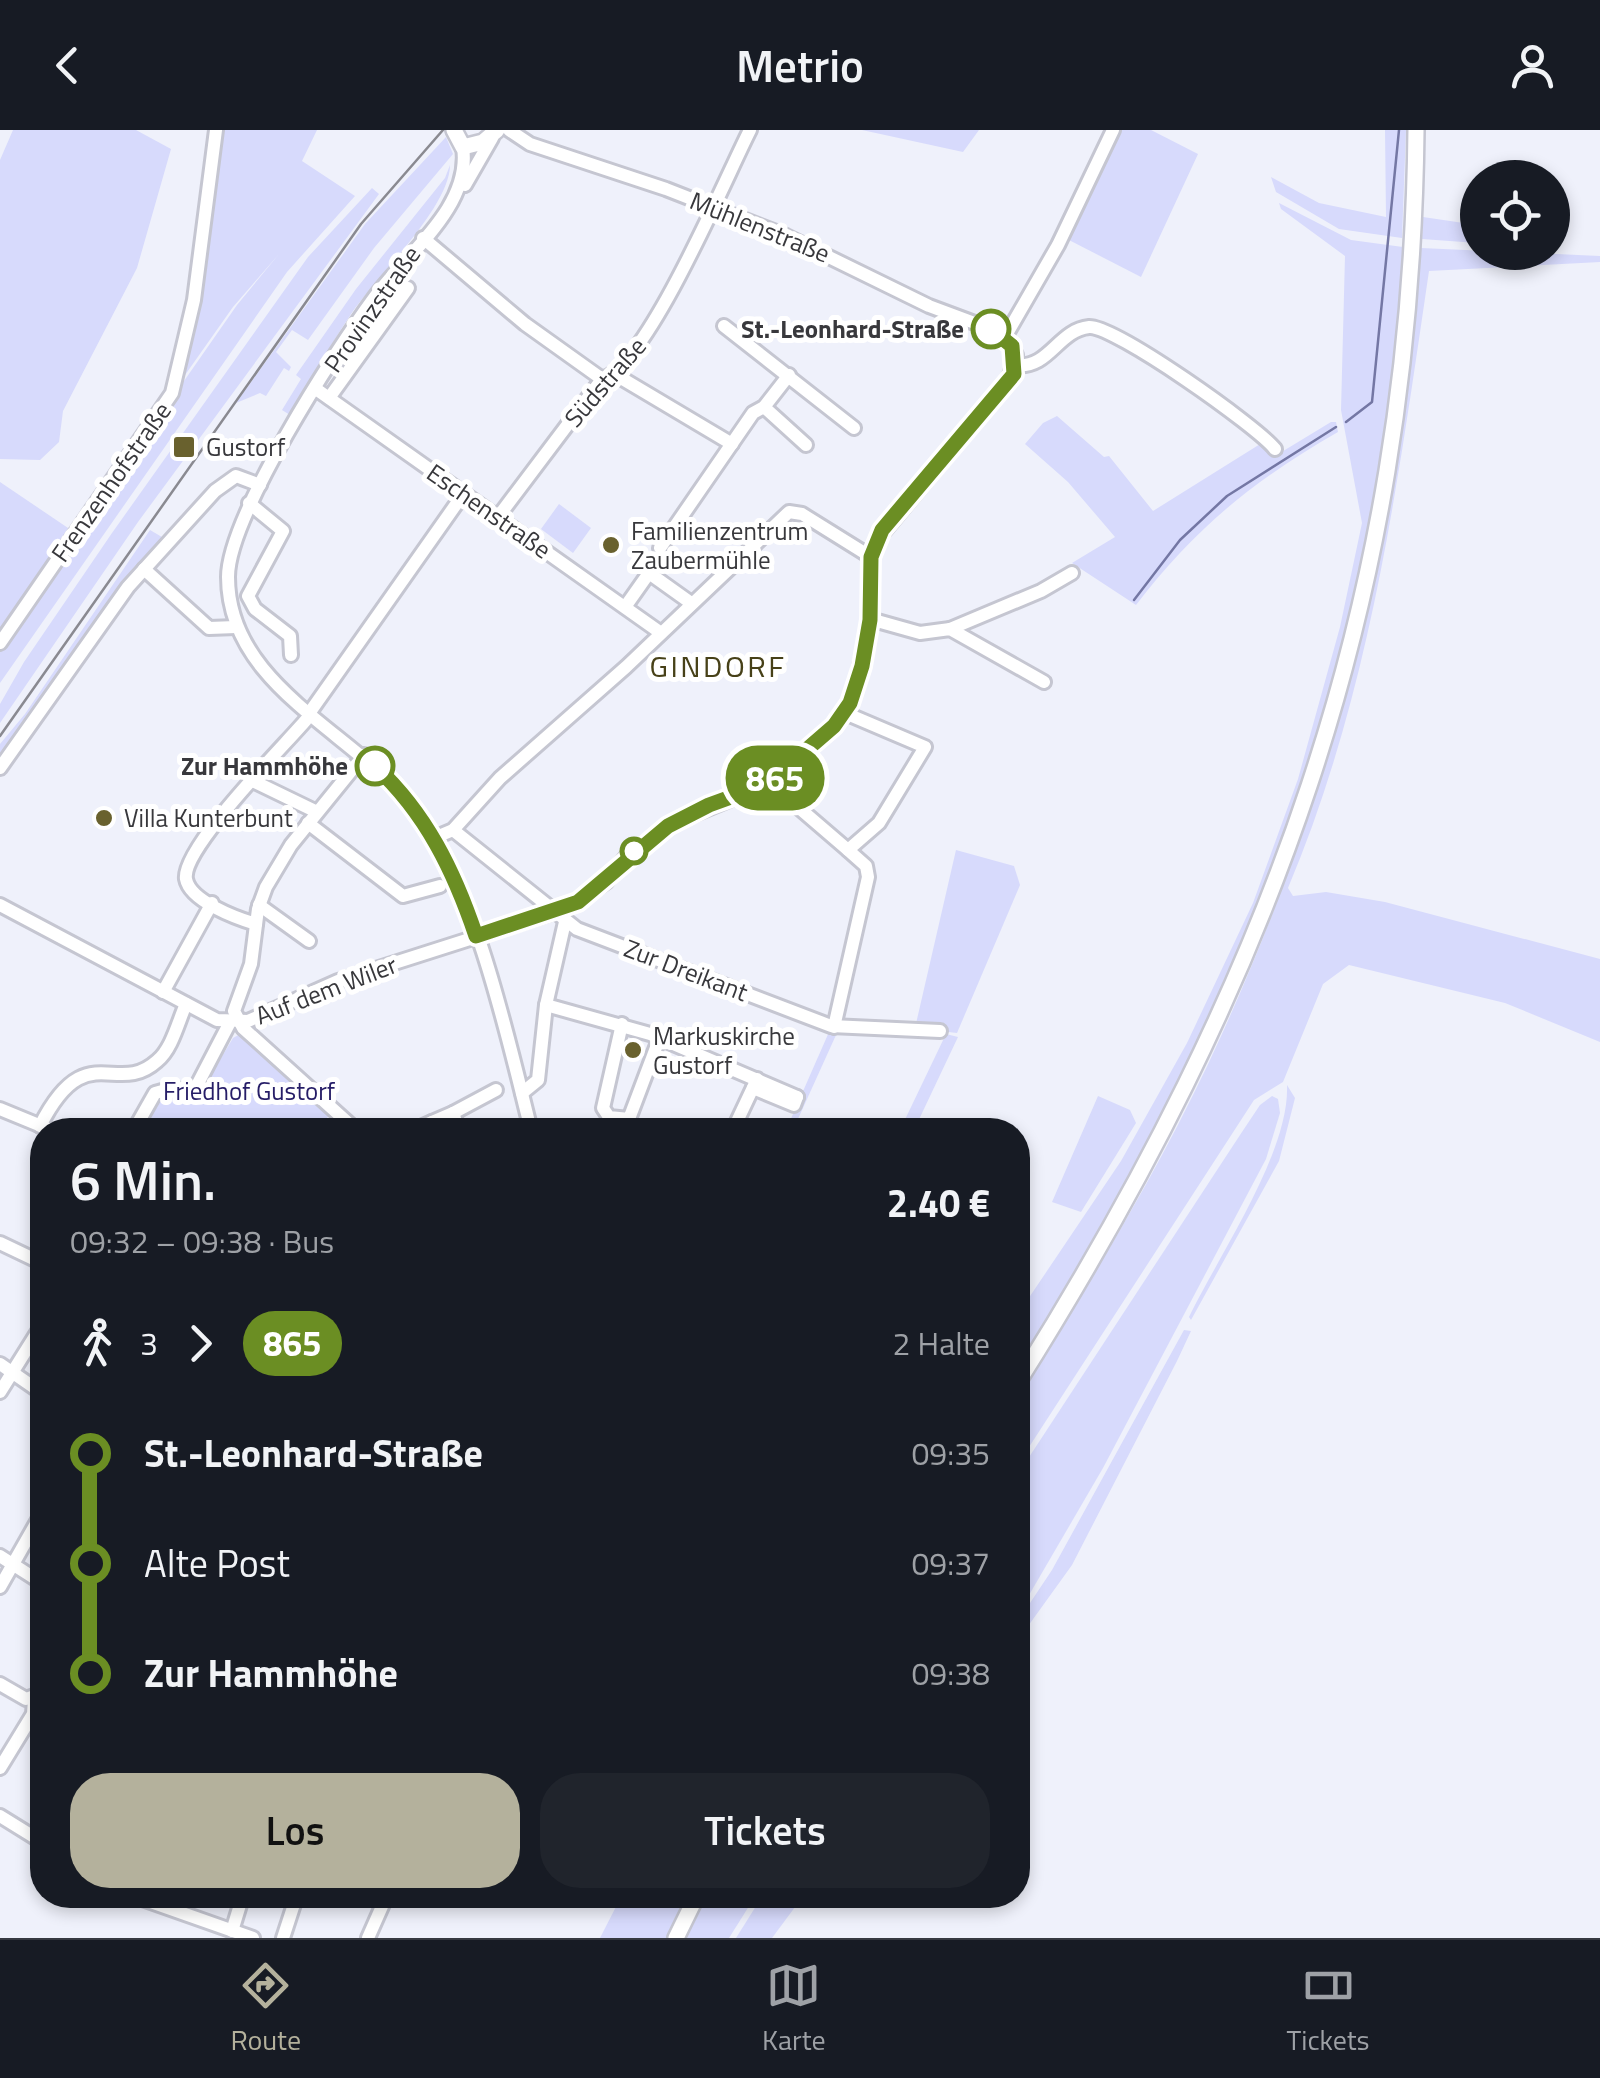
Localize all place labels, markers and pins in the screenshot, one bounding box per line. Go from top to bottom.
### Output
place label: St.-Leonhard-Straße [741,310,964,348]
marker: St.-Leonhard-Straße [972,310,1010,348]
place label: Gustorf [206,428,286,466]
marker: Gustorf [171,434,197,460]
place label: Familienzentrum Zaubermühle [631,512,808,579]
marker: Familienzentrum Zaubermühle [600,534,622,556]
place label: Zur Hammhöhe [181,747,348,785]
marker: Zur Hammhöhe [356,747,394,785]
place label: Villa Kunterbunt [124,799,293,837]
marker: Villa Kunterbunt [93,807,115,829]
unlabelled marker [621,838,647,864]
place label: Markuskirche Gustorf [653,1017,795,1084]
marker: Markuskirche Gustorf [622,1039,644,1061]

